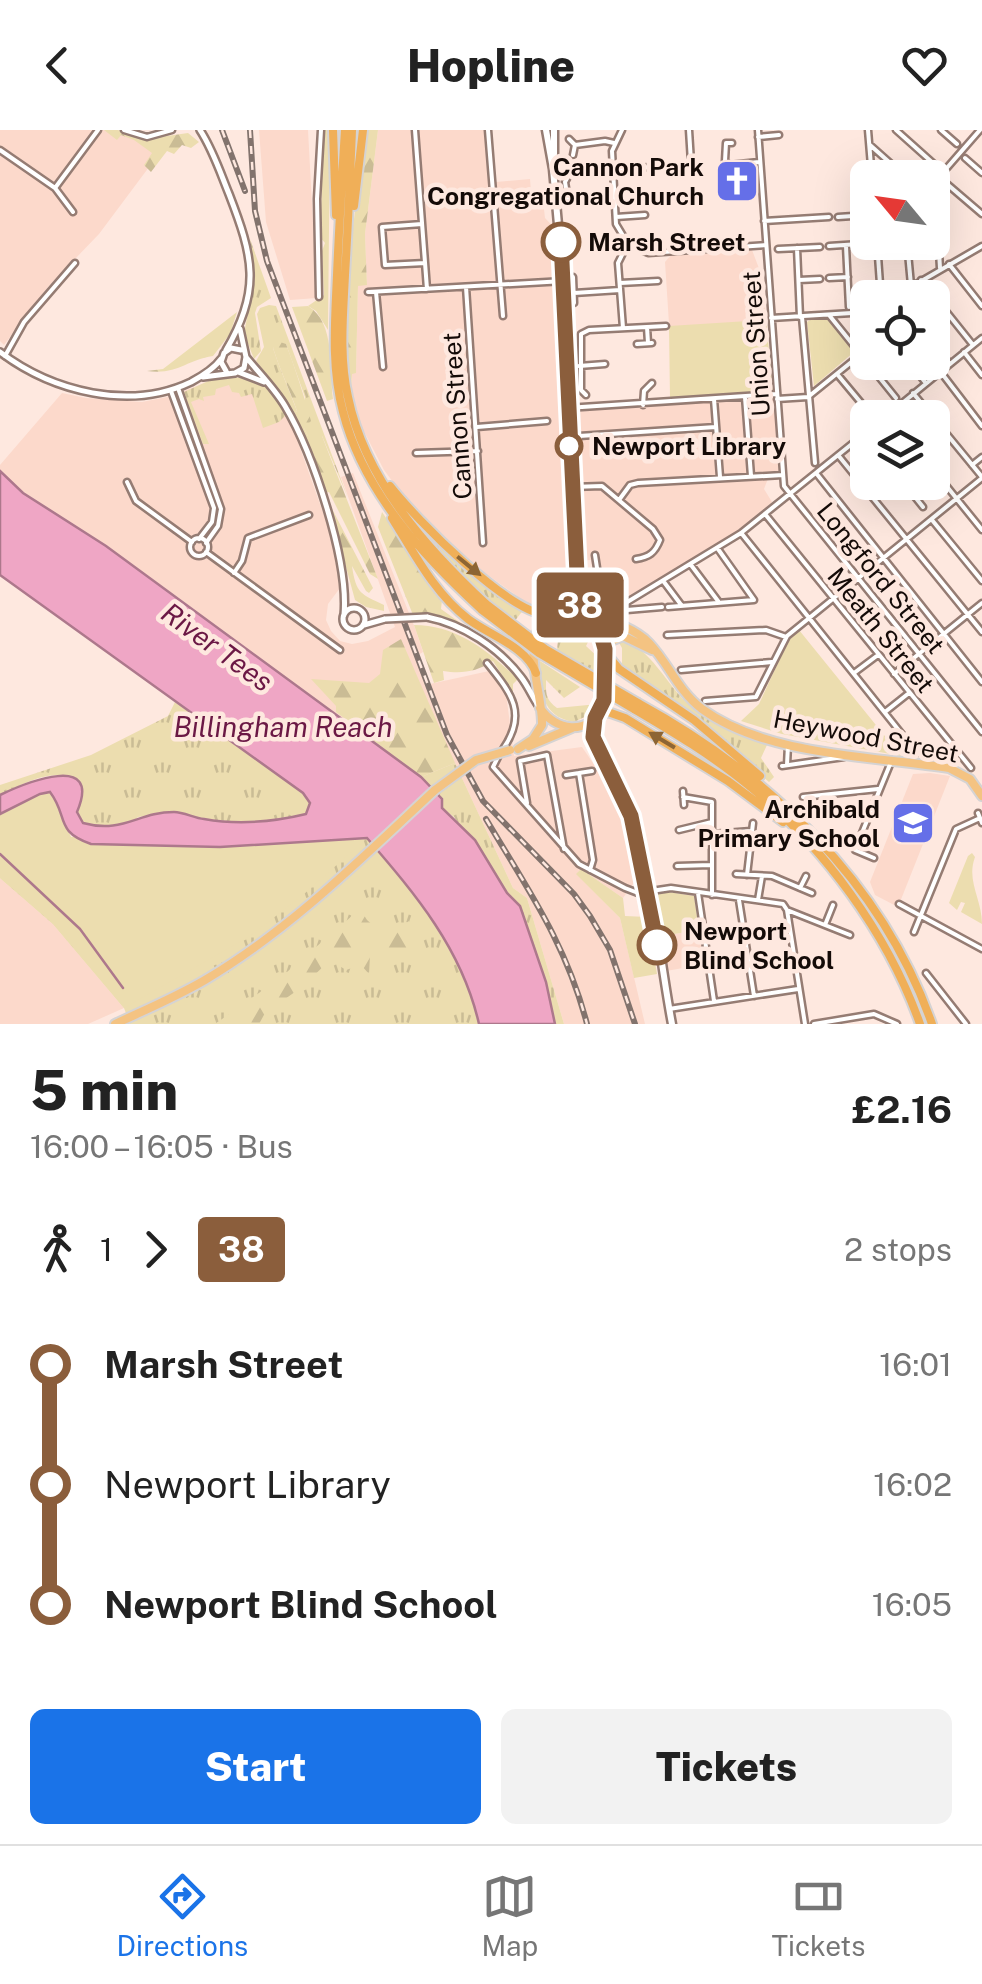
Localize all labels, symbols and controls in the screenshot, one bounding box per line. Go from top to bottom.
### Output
icon: back [30,38,85,93]
icon: heart [897,38,952,93]
text: Hopline [407,39,575,92]
place label: Cannon Park Congregational Church [427,152,705,211]
church icon: Cannon Park Congregational Church [714,158,760,204]
north arrow [850,160,950,260]
map controls [850,160,950,500]
marker: Marsh Street [542,223,580,261]
place label: Marsh Street [588,227,745,257]
street label: Union Street [736,270,776,418]
button: locate [850,280,950,380]
street label: Cannon Street [436,331,478,501]
button: layers [850,400,950,500]
place label: Newport Library [592,431,786,461]
marker: Newport Library [556,433,582,459]
street label: Longford Street [811,496,951,660]
one-way arrow [456,555,482,576]
street label: Meath Street [821,561,941,699]
line badge: 38 [535,572,625,638]
text: 38 [557,585,603,626]
water label: River Tees [156,595,279,698]
street label: Heywood Street [771,703,961,769]
water label: Billingham Reach [173,710,393,743]
one-way arrow [648,732,676,749]
place label: Archibald Primary School [697,794,880,853]
school or university icon: Archibald Primary School [890,800,936,846]
place label: Newport Blind School [684,916,834,975]
marker: Newport Blind School [638,926,676,964]
text: 5 min [30,1058,178,1122]
text: £2.16 [852,1087,952,1132]
text: 16:00 – 16:05 · Bus [30,1128,293,1165]
icon: walk [30,1222,85,1277]
icon: forward [128,1222,183,1277]
text: 38 [218,1229,265,1270]
text: 1 [100,1231,113,1268]
text: 2 stops [844,1231,952,1268]
text: Marsh Street [104,1342,343,1387]
text: 16:01 [879,1346,952,1383]
text: Newport Library [104,1462,391,1507]
text: 16:02 [873,1466,952,1503]
text: Newport Blind School [104,1582,498,1627]
text: 16:05 [872,1586,952,1623]
button: Start [30,1709,481,1824]
button: Tickets [501,1709,952,1824]
tab: Directions [117,1869,248,1962]
tab: Map [481,1869,538,1962]
tab: Tickets [771,1869,865,1962]

